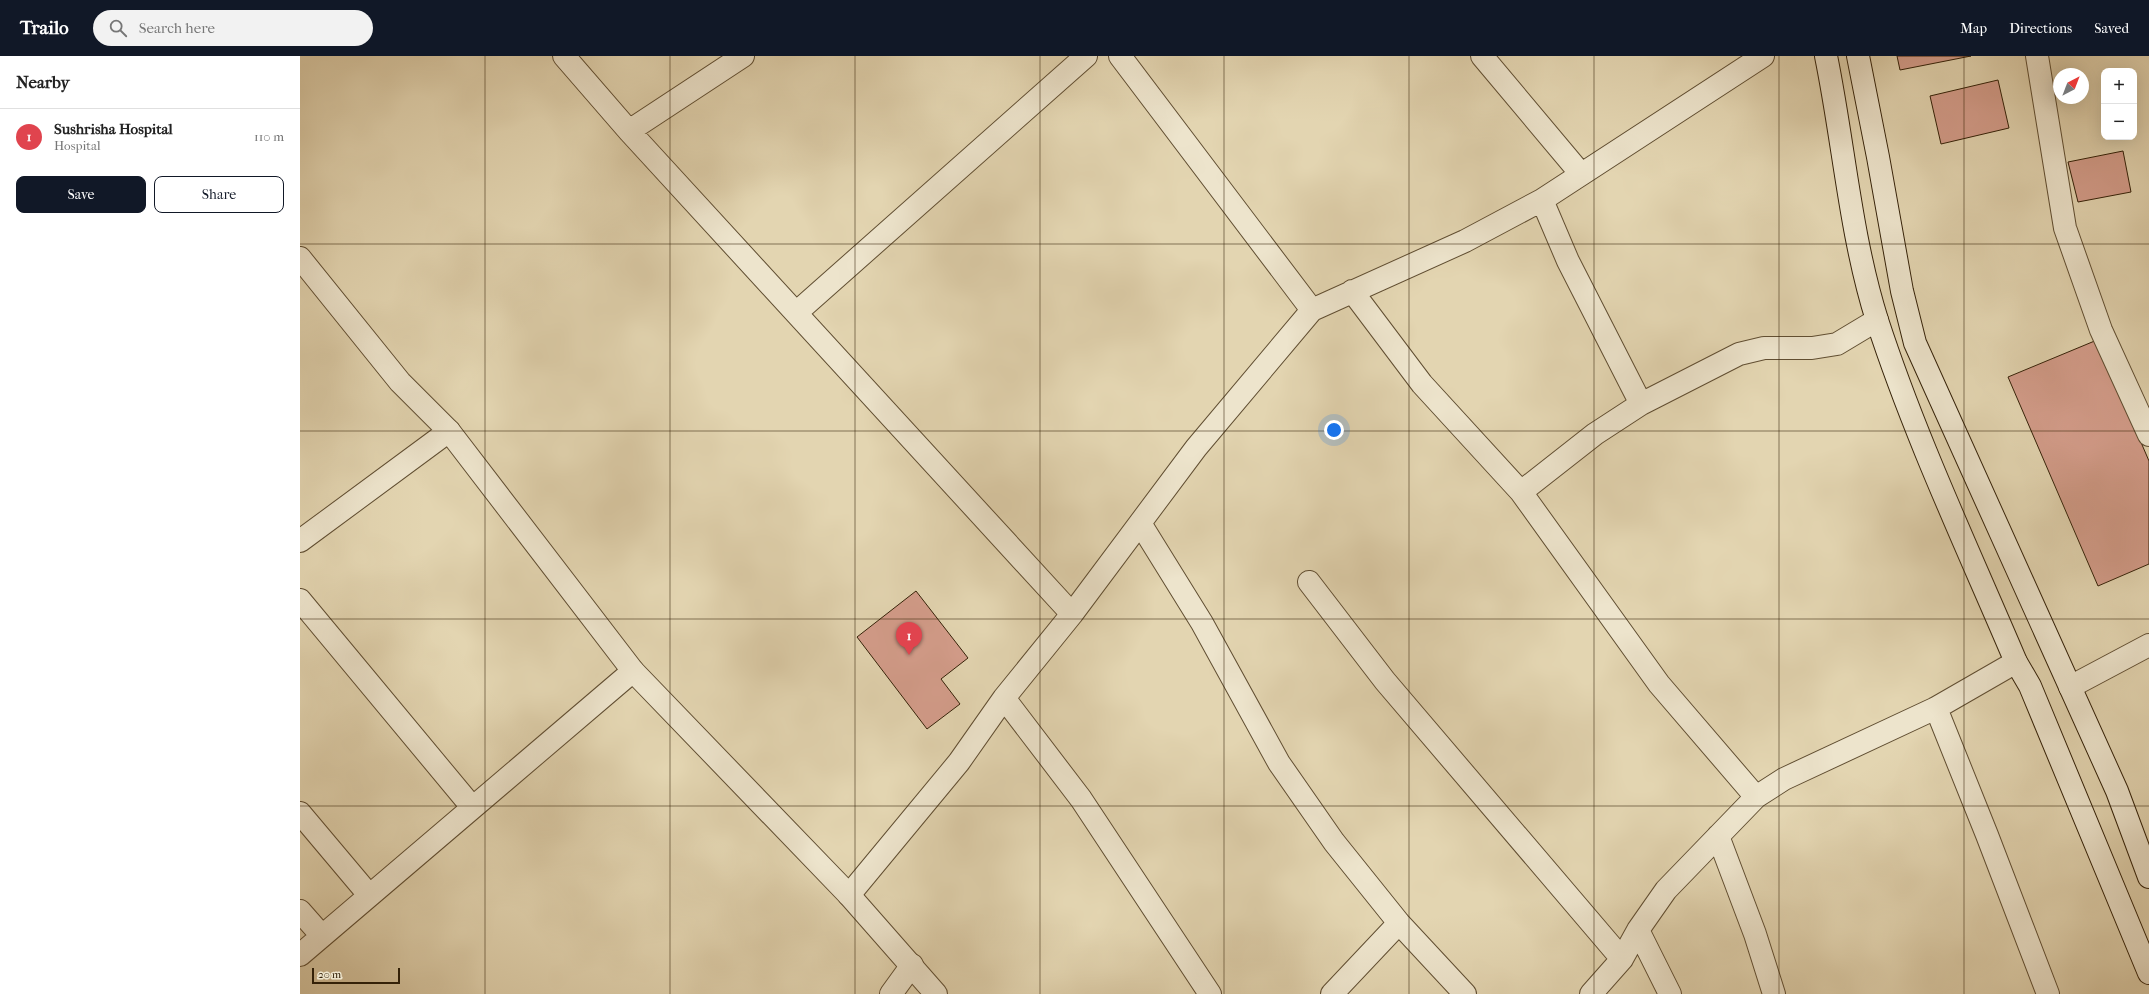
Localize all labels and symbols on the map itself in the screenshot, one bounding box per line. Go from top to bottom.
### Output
north arrow [2053,68,2089,104]
your location [1324,420,1344,440]
pin: 1 [896,622,922,655]
scale bar [312,966,400,985]

